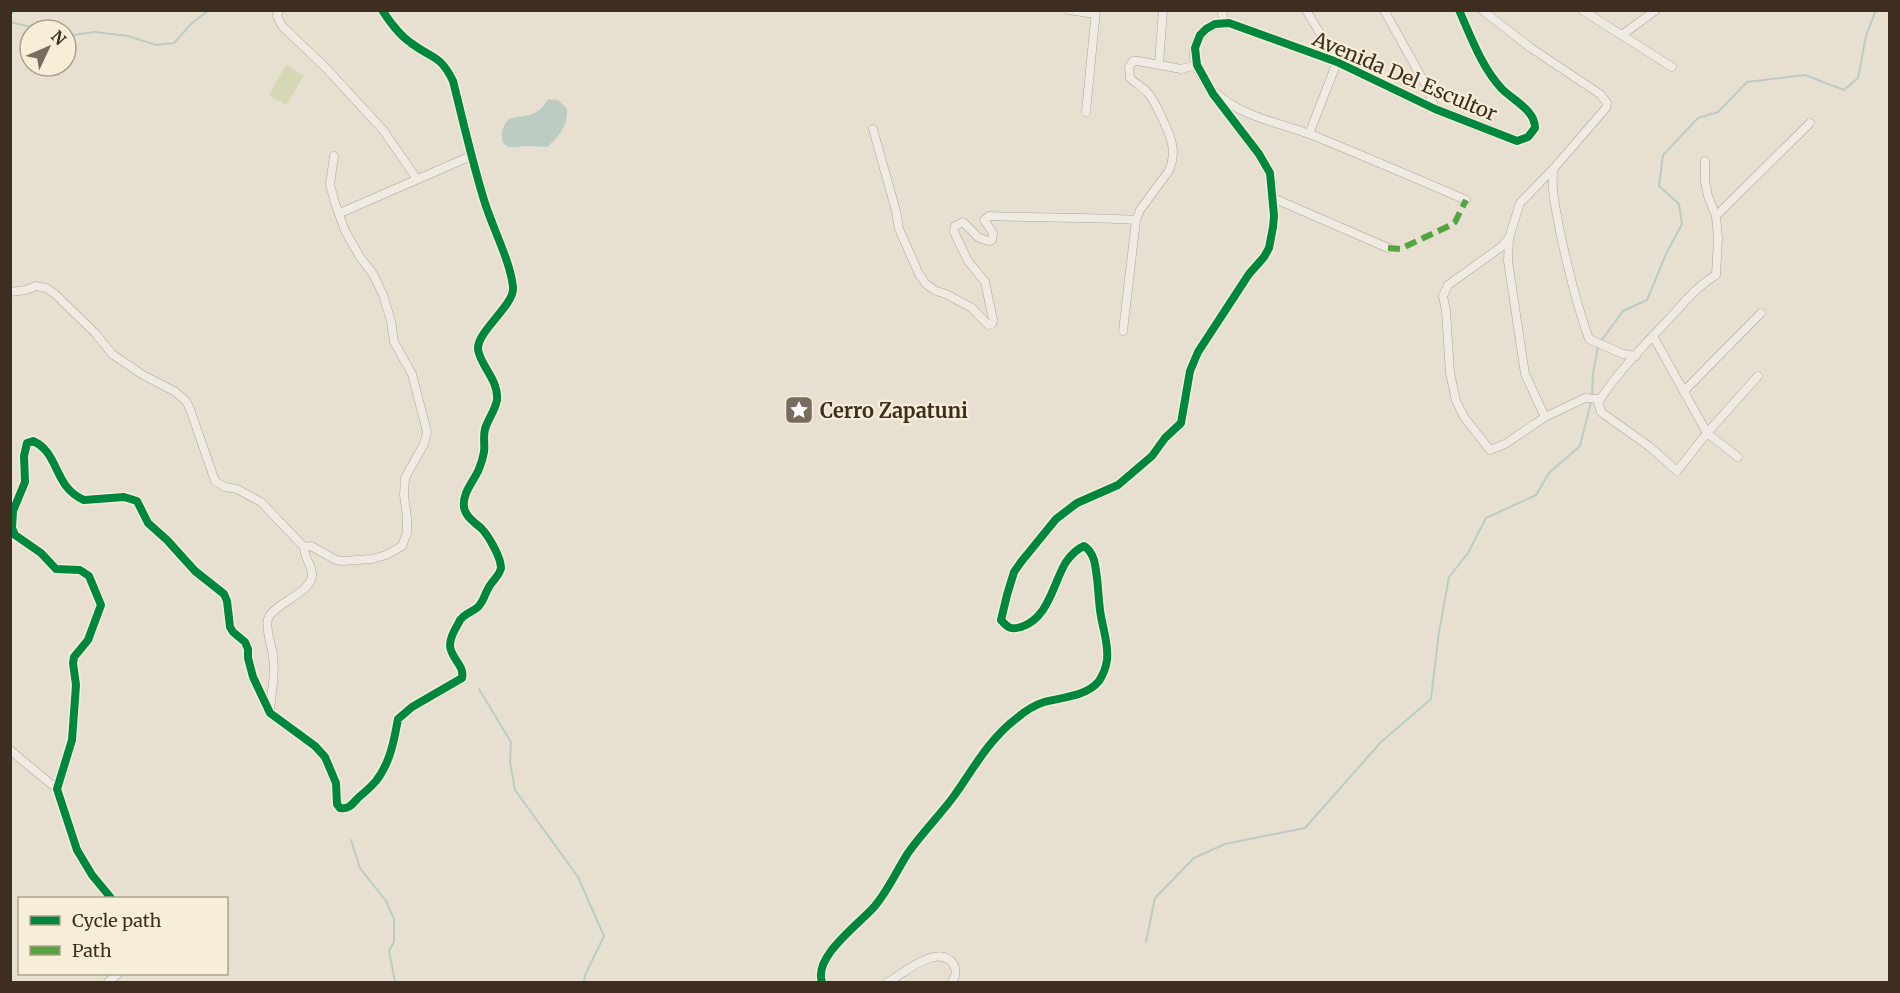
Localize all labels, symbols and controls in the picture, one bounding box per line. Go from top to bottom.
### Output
north arrow [18,18,78,78]
street label: Avenida Del Escultor [1308,25,1501,126]
text: N [47,26,71,49]
place icon: Cerro Zapatuni [783,394,815,426]
place label: Cerro Zapatuni [820,398,968,423]
legend [18,897,228,975]
text: Cycle path [72,909,162,932]
text: Path [72,939,112,962]

